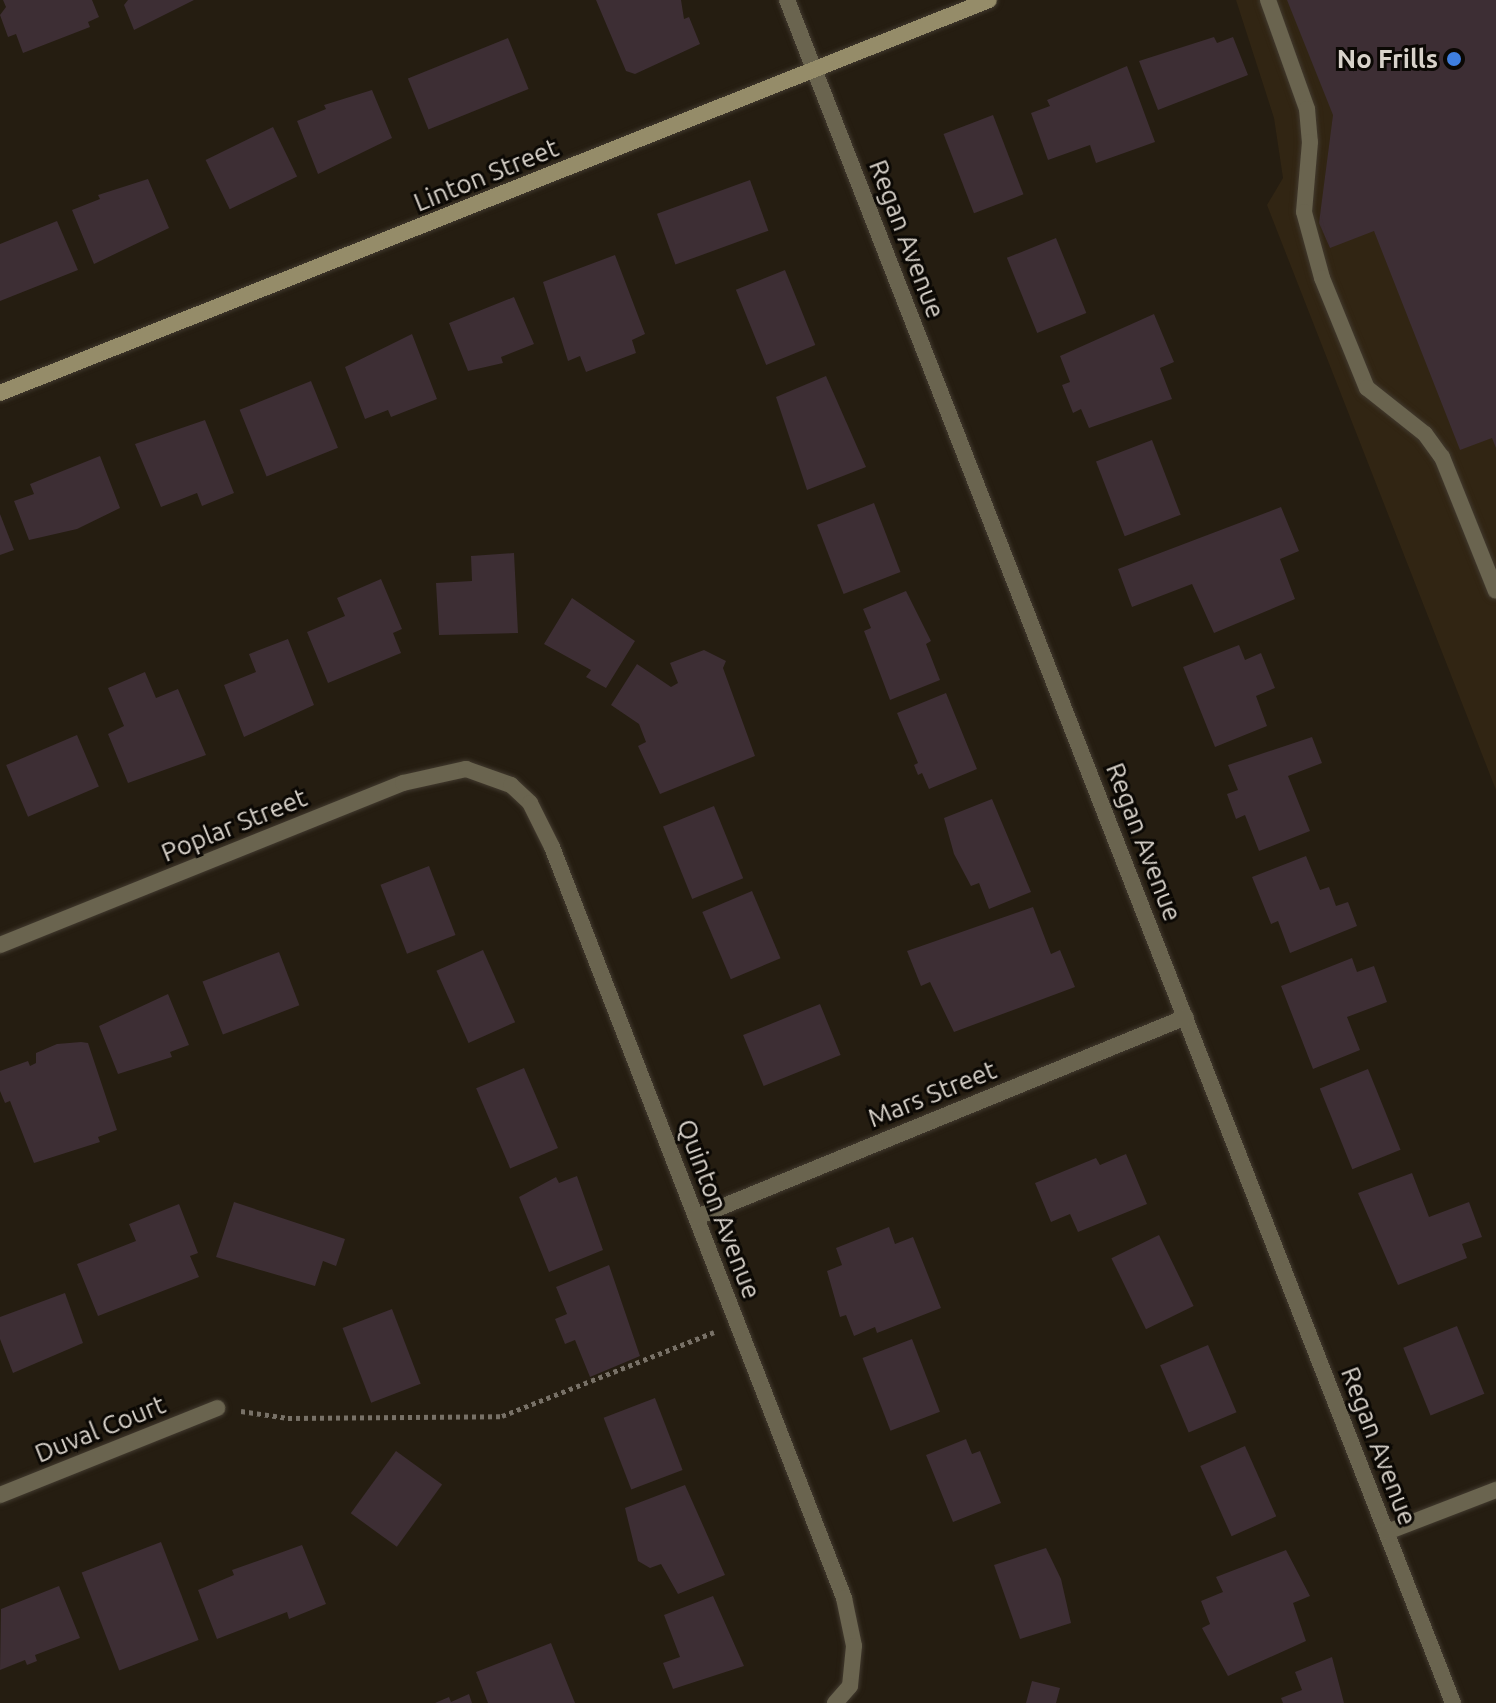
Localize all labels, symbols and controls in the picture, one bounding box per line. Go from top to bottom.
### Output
place label: No Frills [1337,43,1438,75]
marker: No Frills [1445,50,1463,68]
street label: Linton Street [409,132,563,218]
street label: Regan Avenue [862,155,952,323]
street label: Regan Avenue [1099,758,1189,926]
street label: Poplar Street [157,782,311,868]
street label: Mars Street [863,1054,1001,1134]
street label: Quinton Avenue [670,1115,768,1303]
street label: Regan Avenue [1334,1362,1424,1530]
street label: Duval Court [30,1389,170,1469]

